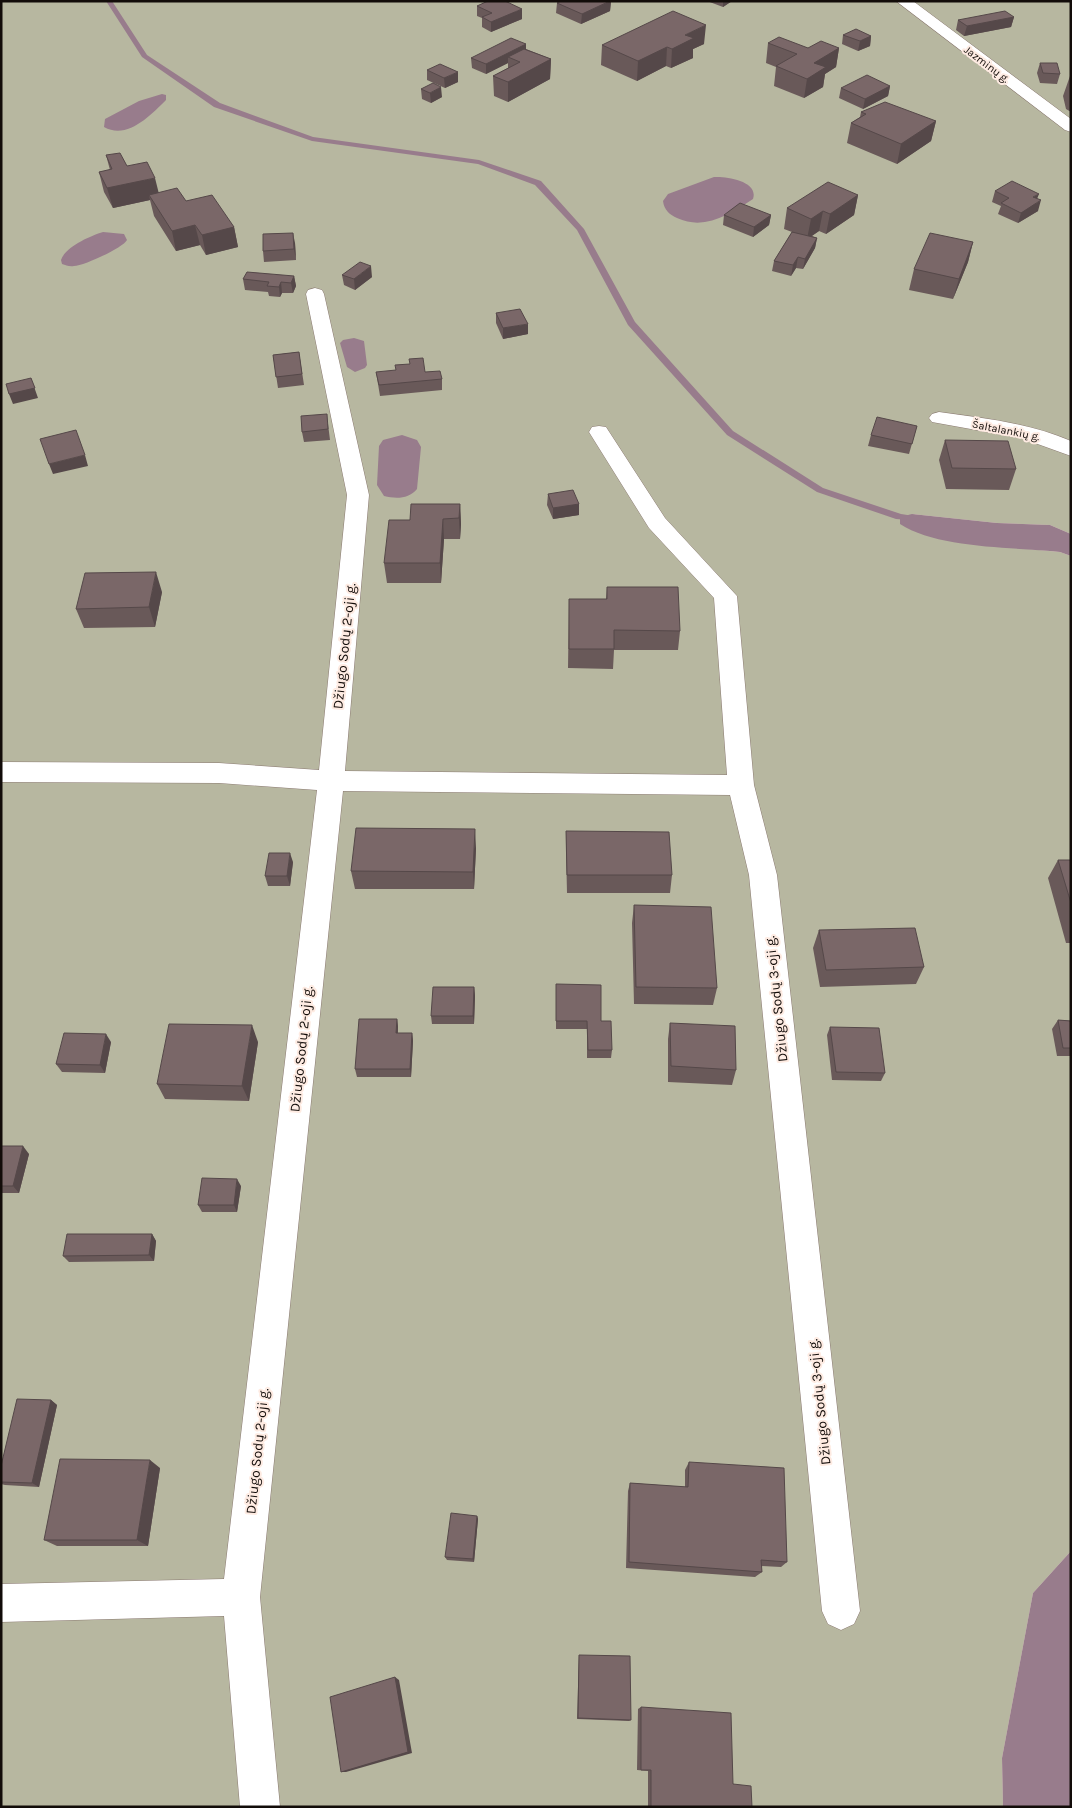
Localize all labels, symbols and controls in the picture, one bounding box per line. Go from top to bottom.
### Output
street label: Jazminų g. [961,43,1012,86]
street label: Šaltalankių g. [971,416,1041,443]
street label: Džiugo Sodų 2-oji g. [329,582,360,710]
street label: Džiugo Sodų 3-oji g. [761,935,792,1063]
street label: Džiugo Sodų 2-oji g. [286,985,317,1113]
street label: Džiugo Sodų 3-oji g. [804,1338,835,1466]
street label: Džiugo Sodų 2-oji g. [242,1387,273,1515]

